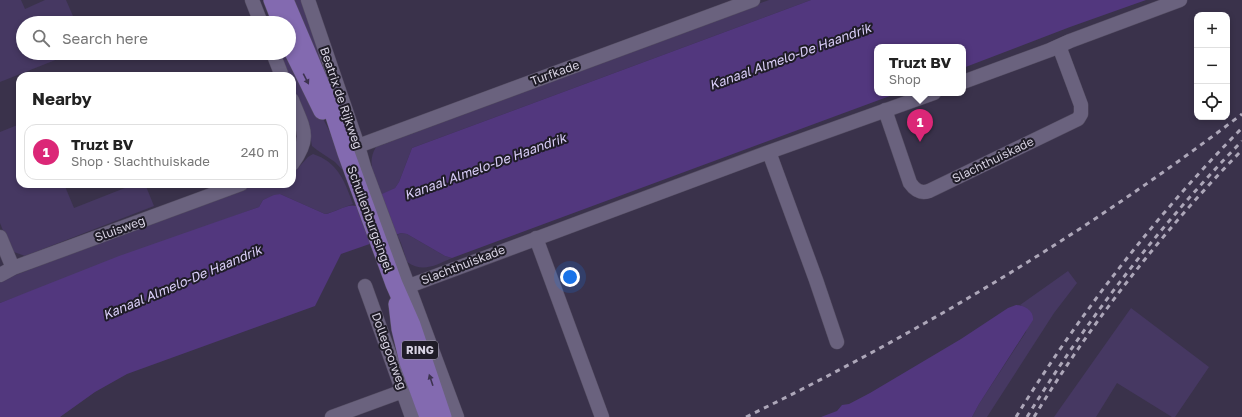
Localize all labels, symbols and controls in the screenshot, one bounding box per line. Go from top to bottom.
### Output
map controls [1194,12,1230,120]
button: + [1194,12,1230,48]
search box [16,16,296,60]
water label: Kanaal Almelo-De Haandrik [707,19,875,93]
icon: search [30,27,52,49]
text: Search here [62,29,148,47]
popup [874,44,966,96]
street label: Beatrix de Rijkweg [317,45,366,151]
button: − [1194,48,1230,84]
text: Truzt BV [889,53,951,71]
street label: Turfkade [528,57,581,88]
text: Shop [889,71,921,87]
one-way arrow [302,73,309,85]
button: locate [1194,84,1230,120]
text: Nearby [32,88,92,109]
pin: 1 [907,109,933,142]
water label: Kanaal Almelo-De Haandrik [402,129,570,203]
street label: Slachthuiskade [950,133,1036,186]
text: Truzt BV [71,135,133,153]
text: 1 [43,144,49,160]
text: 240 m [241,144,279,160]
text: Shop · Slachthuiskade [71,153,210,169]
street label: Schuilenburgsingel [344,164,397,274]
street label: Sluisweg [93,213,147,245]
water label: Kanaal Almelo-De Haandrik [100,241,265,323]
street label: Slachthuiskade [419,242,507,287]
your location [560,267,580,287]
street label: Dollegoorweg [369,310,410,391]
road number: RING [402,341,438,359]
one-way arrow [427,374,433,386]

